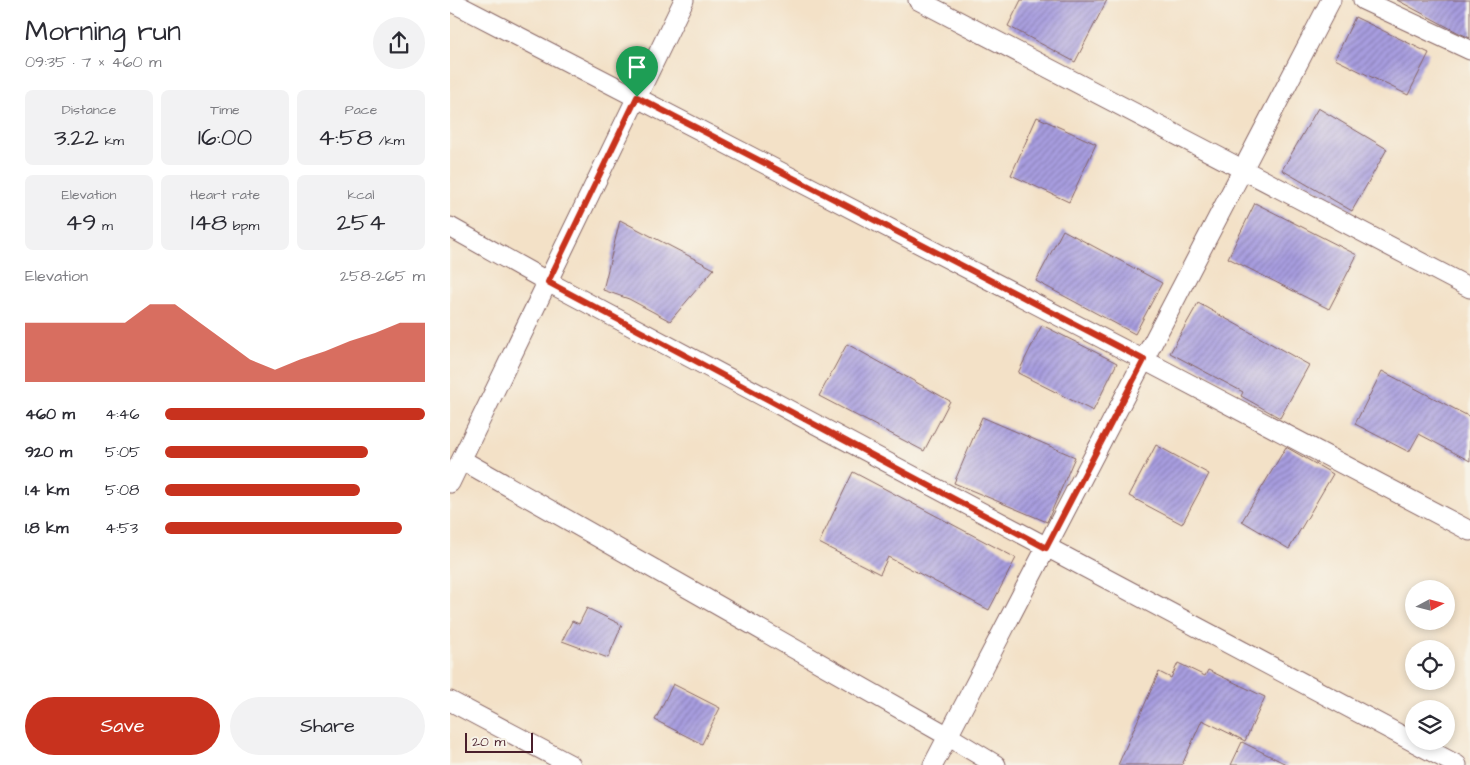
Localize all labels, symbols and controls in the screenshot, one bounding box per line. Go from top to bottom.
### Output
text: Morning run [25,12,181,51]
button: share [373,17,425,69]
pin [616,46,658,97]
text: 09:35 · 7 × 460 m [25,51,161,73]
icon: arrive [623,53,651,81]
text: Distance [62,100,116,120]
text: Time [210,100,240,120]
text: Pace [345,100,377,120]
text: 3.22 [54,120,99,155]
text: 16:00 [198,120,252,155]
text: 4:58 [318,120,373,155]
text: km [99,131,124,151]
text: /km [373,131,404,151]
text: Elevation [61,185,117,205]
text: Heart rate [190,185,260,205]
text: kcal [348,185,374,205]
text: 49 [65,205,96,240]
text: 148 [191,205,227,240]
text: 254 [336,205,386,240]
text: m [96,216,113,236]
text: bpm [227,216,259,236]
text: Elevation [25,265,88,287]
text: 258–265 m [340,265,425,287]
text: 460 m [25,403,75,425]
text: 4:46 [105,403,139,425]
text: 920 m [25,441,72,463]
text: 5:05 [105,441,140,463]
text: 1.4 km [25,479,69,501]
text: 5:08 [105,479,139,501]
text: 1.8 km [25,517,68,539]
text: 4:53 [105,517,138,539]
north arrow [1405,580,1455,630]
map controls [1405,580,1455,750]
button: locate [1405,640,1455,690]
button: Save [25,697,220,755]
button: Share [230,697,425,755]
button: layers [1405,700,1455,750]
scale bar [465,730,532,753]
text: 20 m [472,732,505,752]

